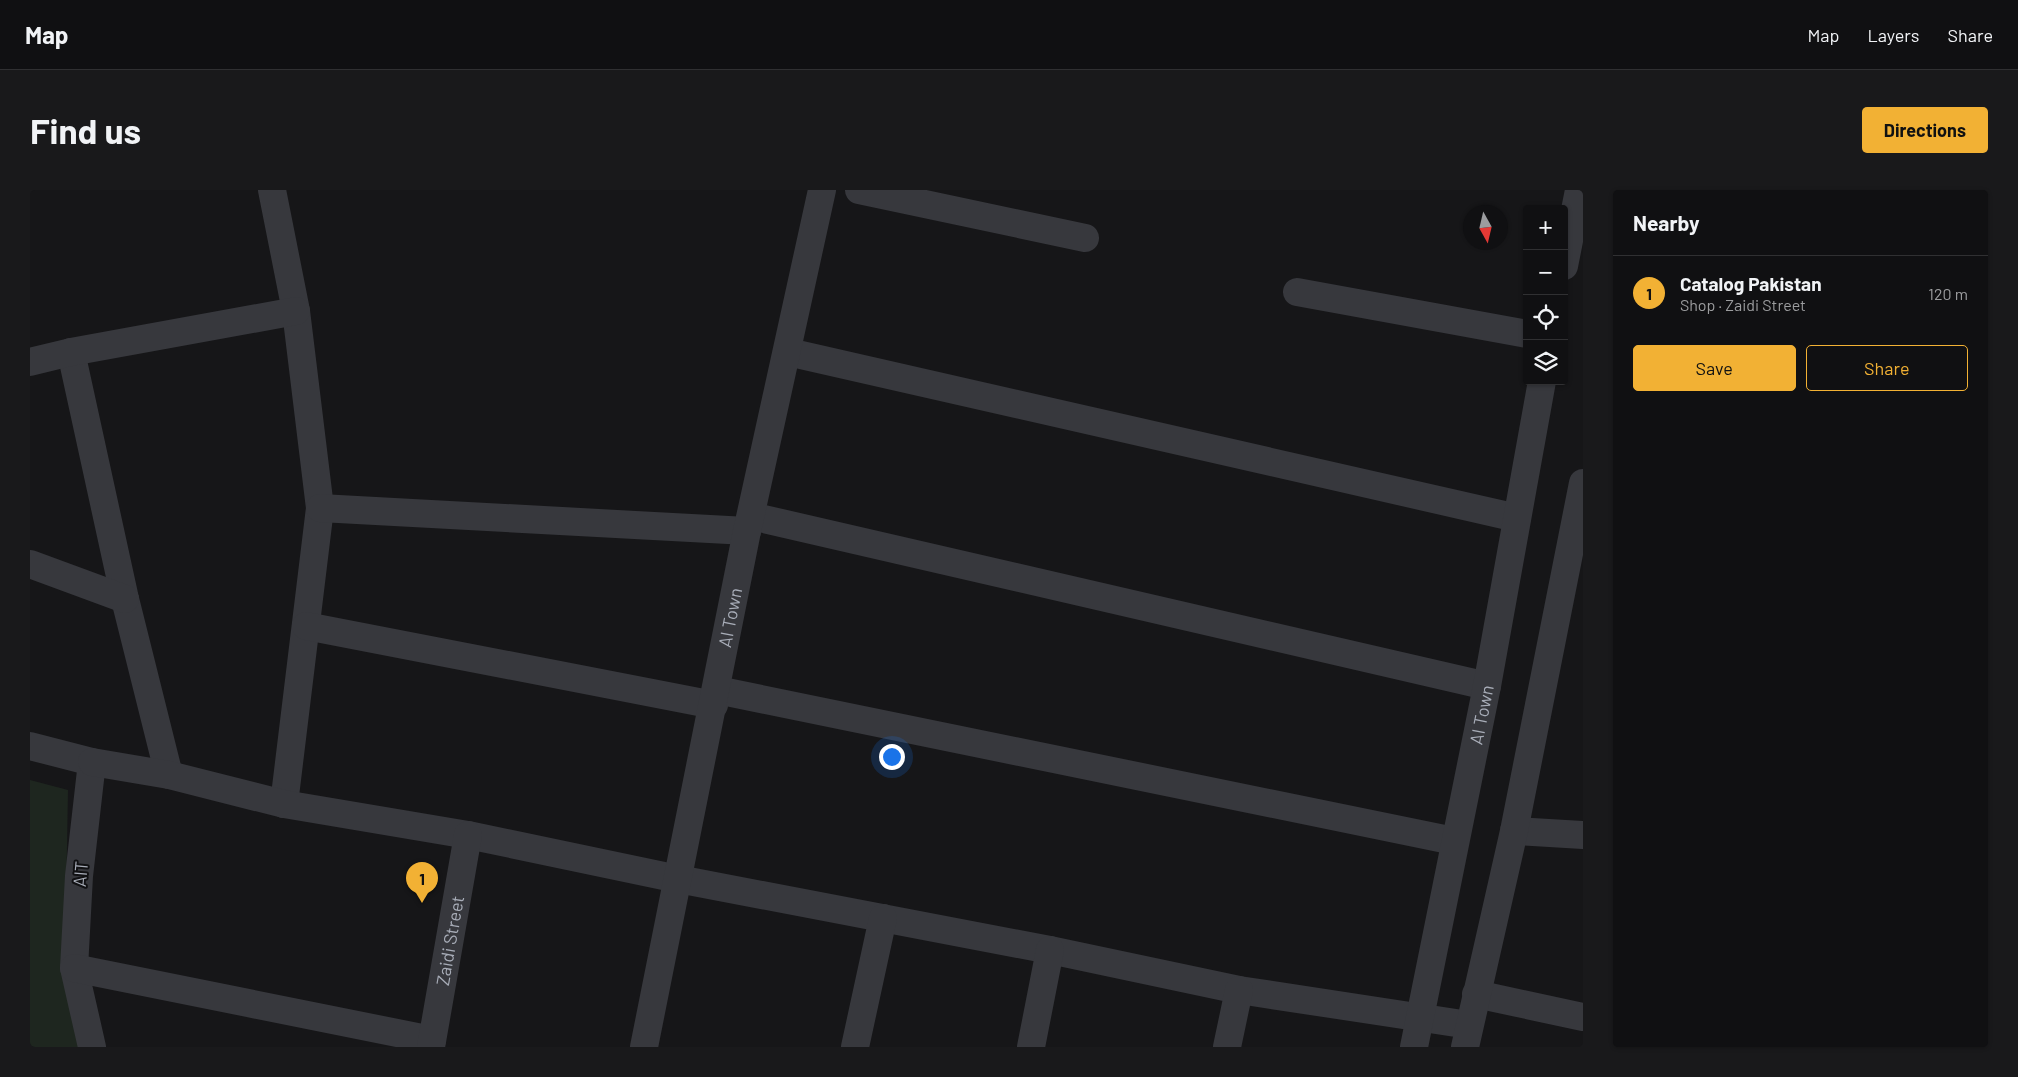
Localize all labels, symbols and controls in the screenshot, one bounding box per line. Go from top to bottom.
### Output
text: Map [25,20,68,49]
text: Map [1807,24,1839,46]
text: Layers [1867,24,1920,46]
text: Share [1948,24,1993,46]
button: Directions [1862,107,1988,153]
text: Find us [30,109,141,151]
north arrow [1463,205,1508,250]
map controls [1523,205,1568,385]
button: + [1523,205,1568,250]
text: Nearby [1633,210,1699,235]
button: − [1523,250,1568,295]
text: Catalog Pakistan [1680,272,1822,295]
text: 1 [1646,284,1652,303]
text: 120 m [1928,284,1968,303]
button: locate [1523,295,1568,340]
text: Shop · Zaidi Street [1680,295,1806,314]
button: layers [1523,340,1568,385]
button: Save [1633,345,1796,391]
button: Share [1806,345,1968,391]
street label: AI Town [713,586,746,649]
street label: AI Town [1464,683,1498,746]
your location [879,744,905,770]
street label: AIT [68,860,92,888]
pin: 1 [406,862,438,903]
street label: Zaidi Street [431,894,468,987]

